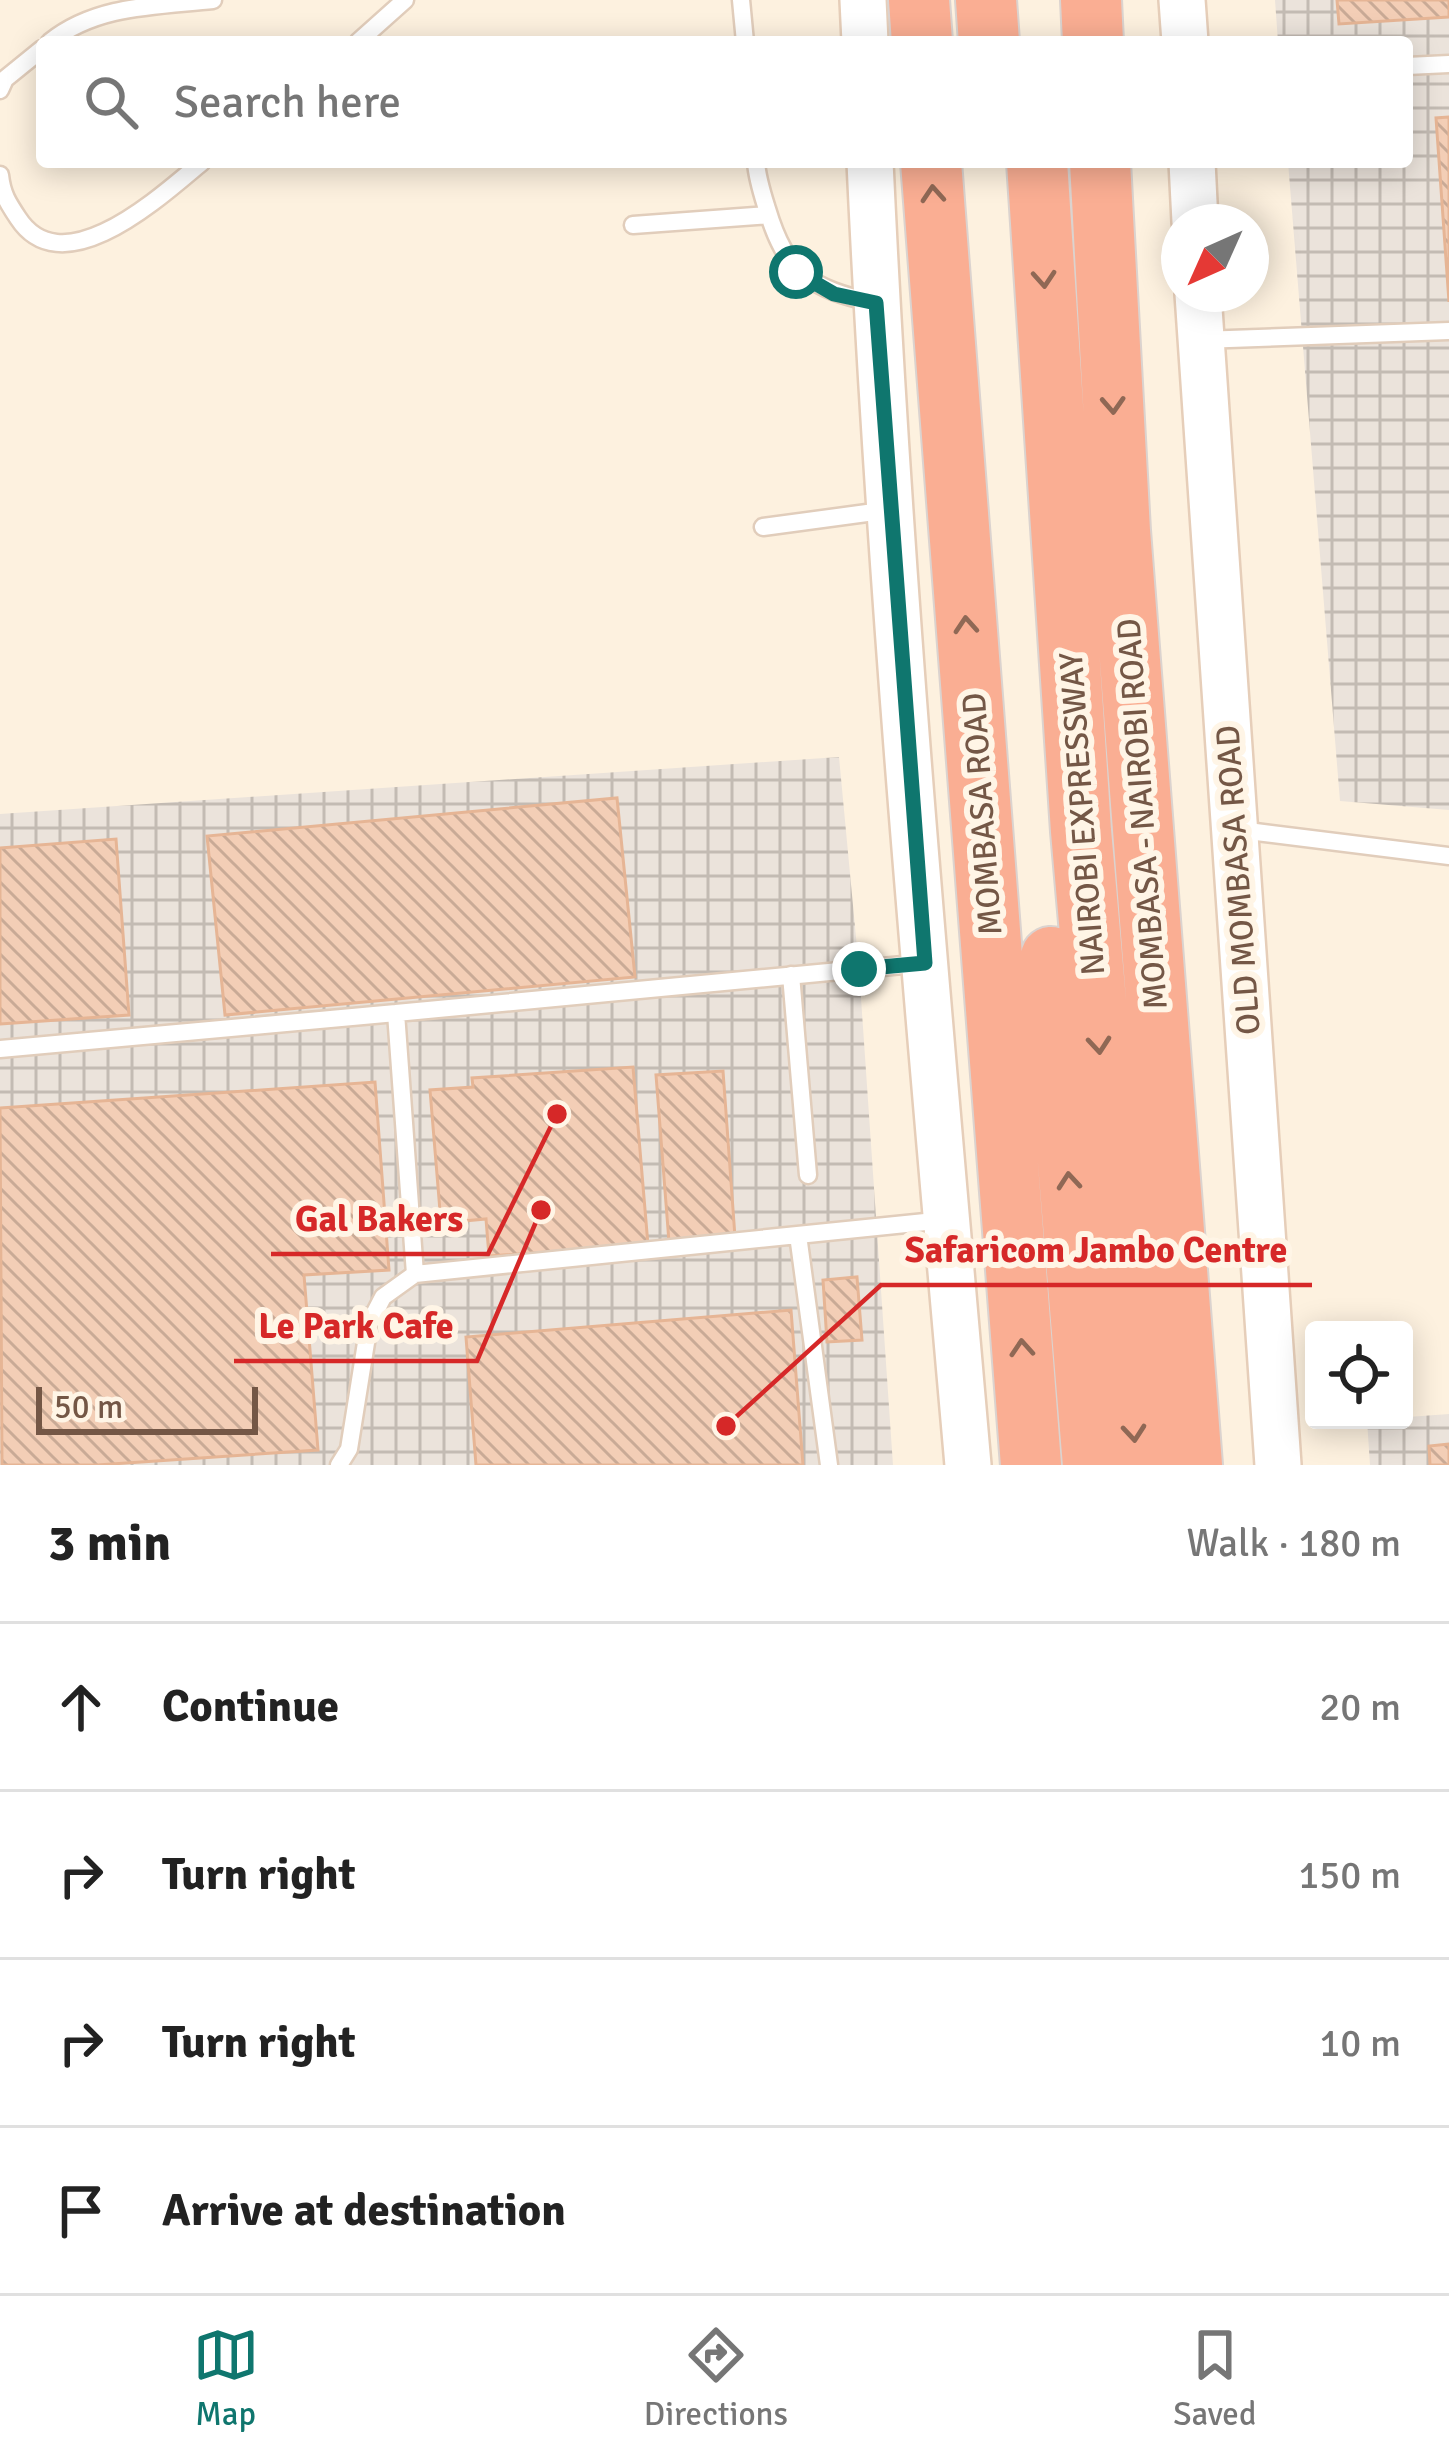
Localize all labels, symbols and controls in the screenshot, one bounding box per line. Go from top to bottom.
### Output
search box [36,36,1413,168]
icon: search [78,69,144,135]
text: Search here [174,75,401,130]
one-way arrow [920,184,946,203]
north arrow [1161,204,1269,312]
route start [769,245,823,299]
one-way arrow [1030,270,1056,289]
one-way arrow [1100,396,1126,415]
one-way arrow [954,615,979,634]
street label: MOMBASA - NAIROBI ROAD [1108,617,1177,1011]
street label: NAIROBI EXPRESSWAY [1051,651,1114,977]
street label: MOMBASA ROAD [954,691,1011,937]
street label: OLD MOMBASA ROAD [1207,724,1270,1036]
route end [832,942,886,996]
one-way arrow [1086,1036,1111,1055]
one-way arrow [1056,1171,1082,1190]
callout: Gal Bakers [271,1182,488,1254]
text: Gal Bakers [295,1197,463,1242]
callout: Safaricom Jambo Centre [881,1213,1312,1285]
text: Safaricom Jambo Centre [905,1228,1287,1273]
callout: Le Park Cafe [234,1289,477,1361]
text: Le Park Cafe [258,1304,454,1349]
map controls [1305,1321,1413,1429]
button: locate [1305,1321,1413,1429]
one-way arrow [1010,1338,1036,1357]
scale bar [36,1381,258,1434]
text: 50 m [54,1387,123,1428]
one-way arrow [1121,1424,1146,1443]
text: 3 min [48,1512,171,1575]
text: Walk · 180 m [1187,1519,1401,1567]
icon: ahead [48,1674,114,1740]
text: Continue [162,1679,339,1734]
text: 20 m [1319,1683,1401,1731]
icon: right [48,1842,114,1908]
text: Turn right [162,1847,356,1902]
text: 150 m [1298,1851,1401,1899]
icon: right [48,2010,114,2076]
text: Turn right [162,2015,356,2070]
text: 10 m [1319,2019,1401,2067]
icon: arrive [48,2178,114,2244]
text: Arrive at destination [162,2183,566,2238]
tab: Map [193,2322,259,2435]
tab: Directions [644,2322,788,2435]
tab: Saved [1173,2322,1256,2435]

